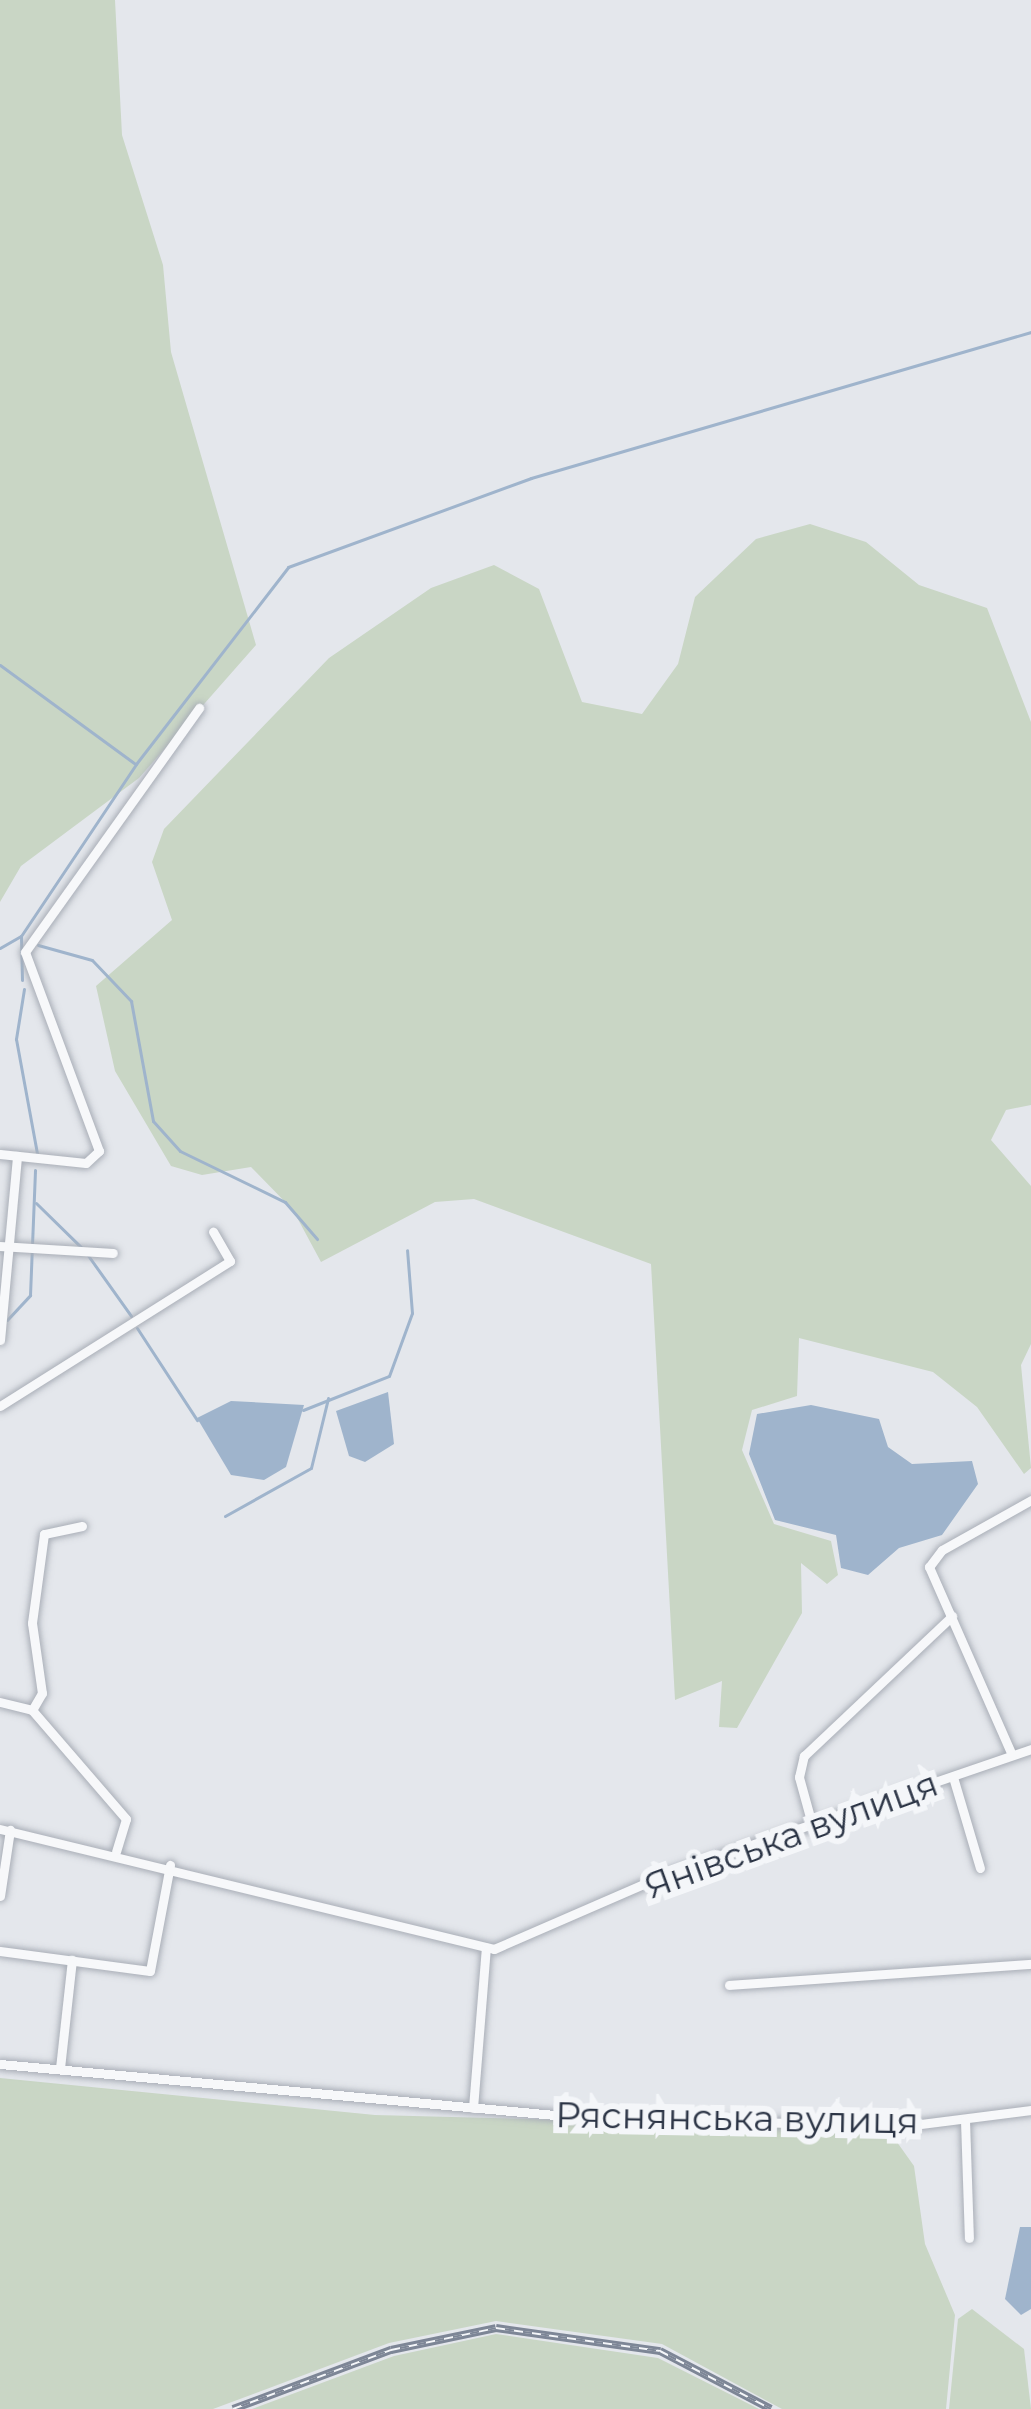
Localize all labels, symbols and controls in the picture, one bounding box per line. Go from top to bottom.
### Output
street label: Янівська вулиця [638,1762,944,1908]
street label: Ряснянська вулиця [555,2093,919,2143]

